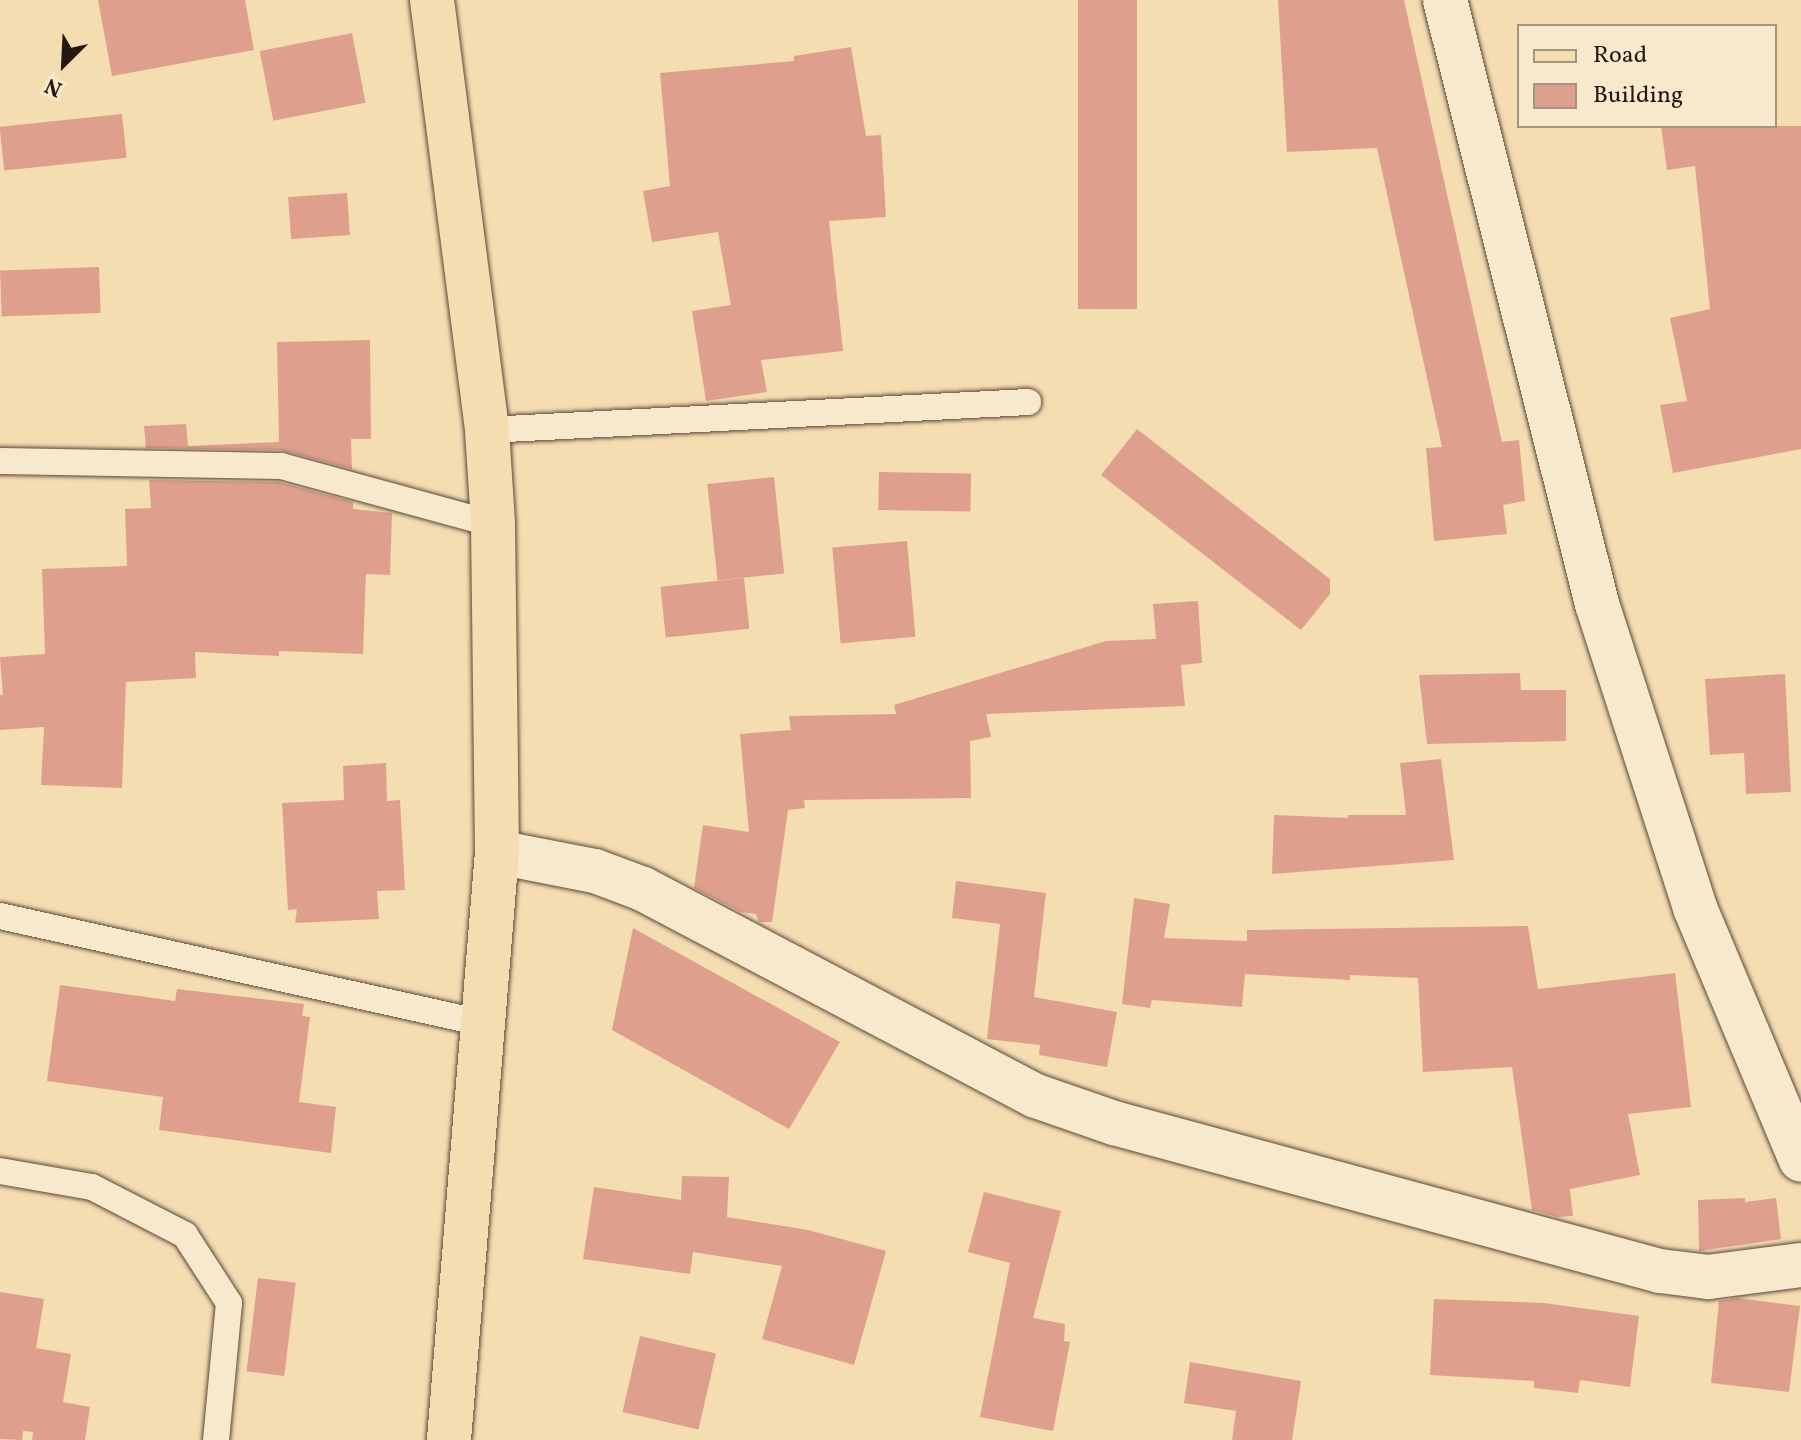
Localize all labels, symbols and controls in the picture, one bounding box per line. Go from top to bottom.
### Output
north arrow [24,24,104,104]
legend [1517,24,1777,128]
text: Road [1593,39,1647,73]
text: N [40,69,68,104]
text: Building [1593,79,1683,113]

